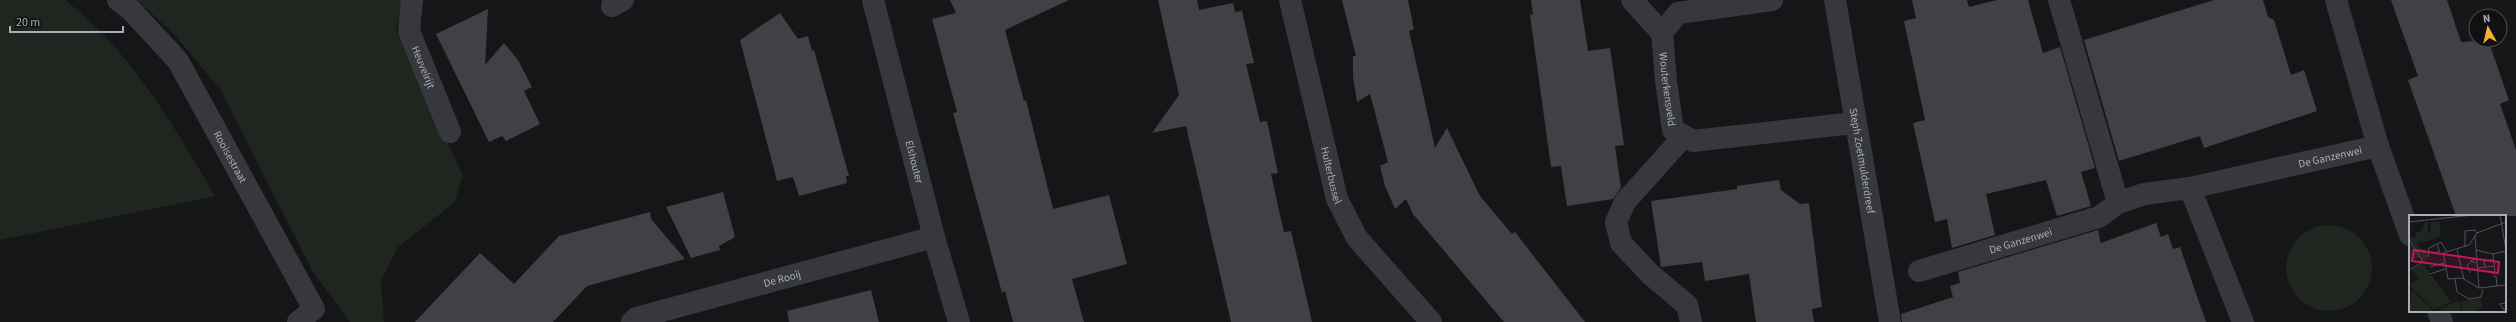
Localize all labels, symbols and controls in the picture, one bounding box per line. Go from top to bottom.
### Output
scale bar [10,8,123,34]
north arrow [2468,8,2508,48]
text: N [2482,11,2491,27]
text: 20 m [16,14,40,31]
street label: Heuvelrijt [408,43,439,91]
street label: Wouterkensveld [1656,52,1680,127]
street label: Steph Zoetmulderdreef [1846,107,1879,215]
street label: Rooisestraat [210,128,251,186]
street label: Elshouter [902,139,927,185]
street label: De Ganzenwei [2297,142,2363,171]
street label: Hulterbussel [1317,145,1346,207]
inset map [2409,215,2506,312]
street label: De Ganzenwei [1987,224,2054,257]
street label: De Rooij [762,266,802,291]

